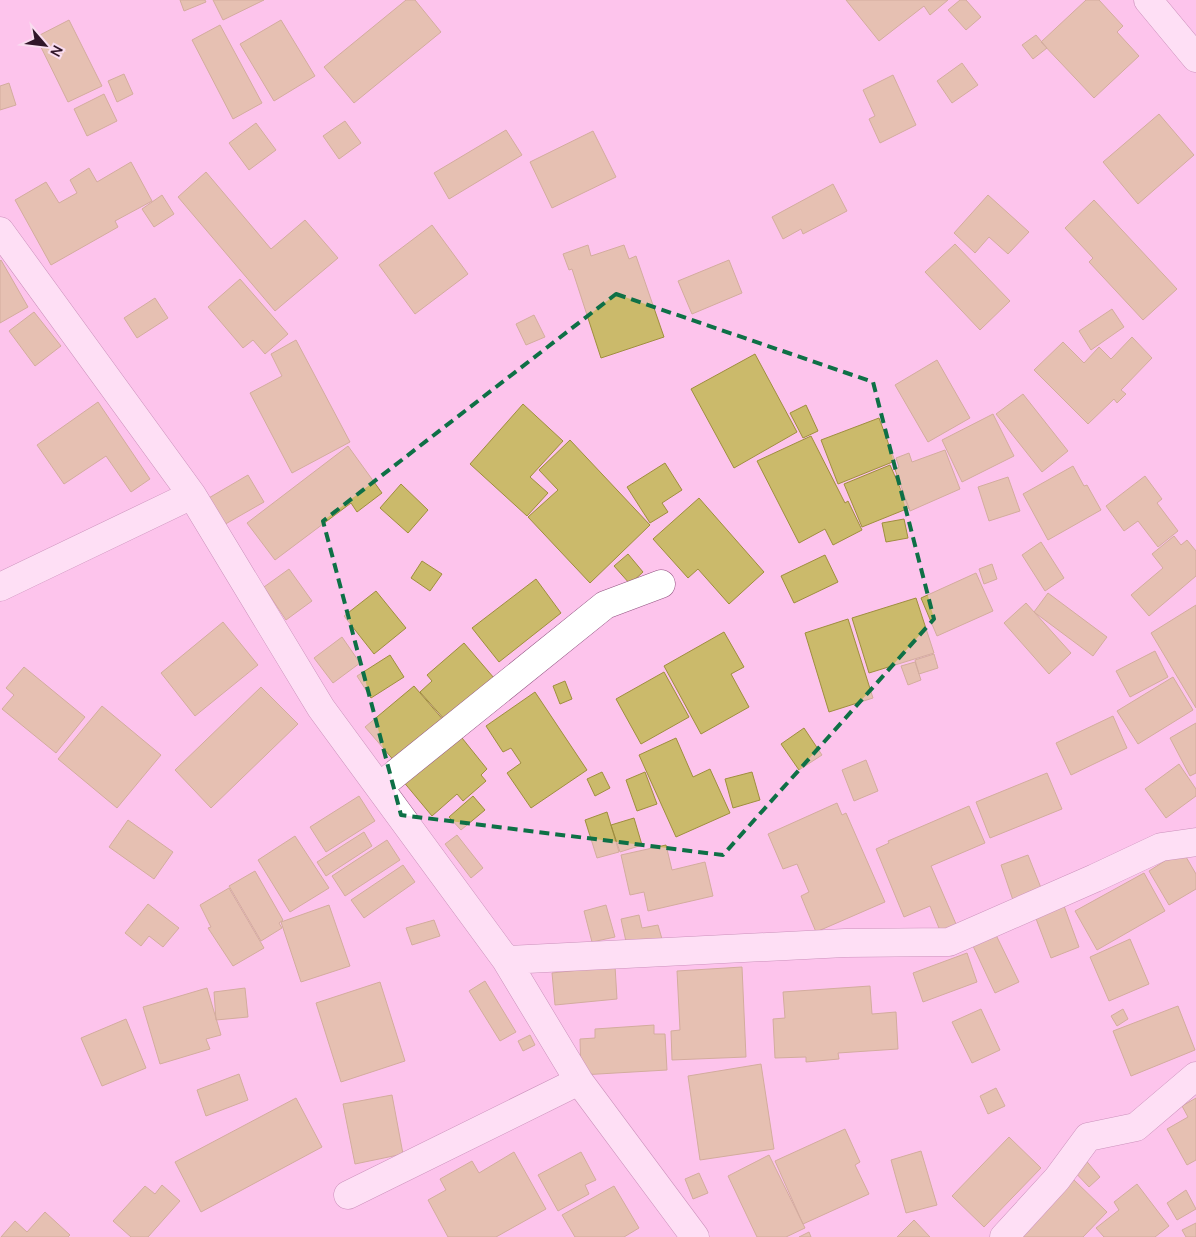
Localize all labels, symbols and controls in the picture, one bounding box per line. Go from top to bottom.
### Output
north arrow [20,20,70,70]
text: N [46,42,68,60]

